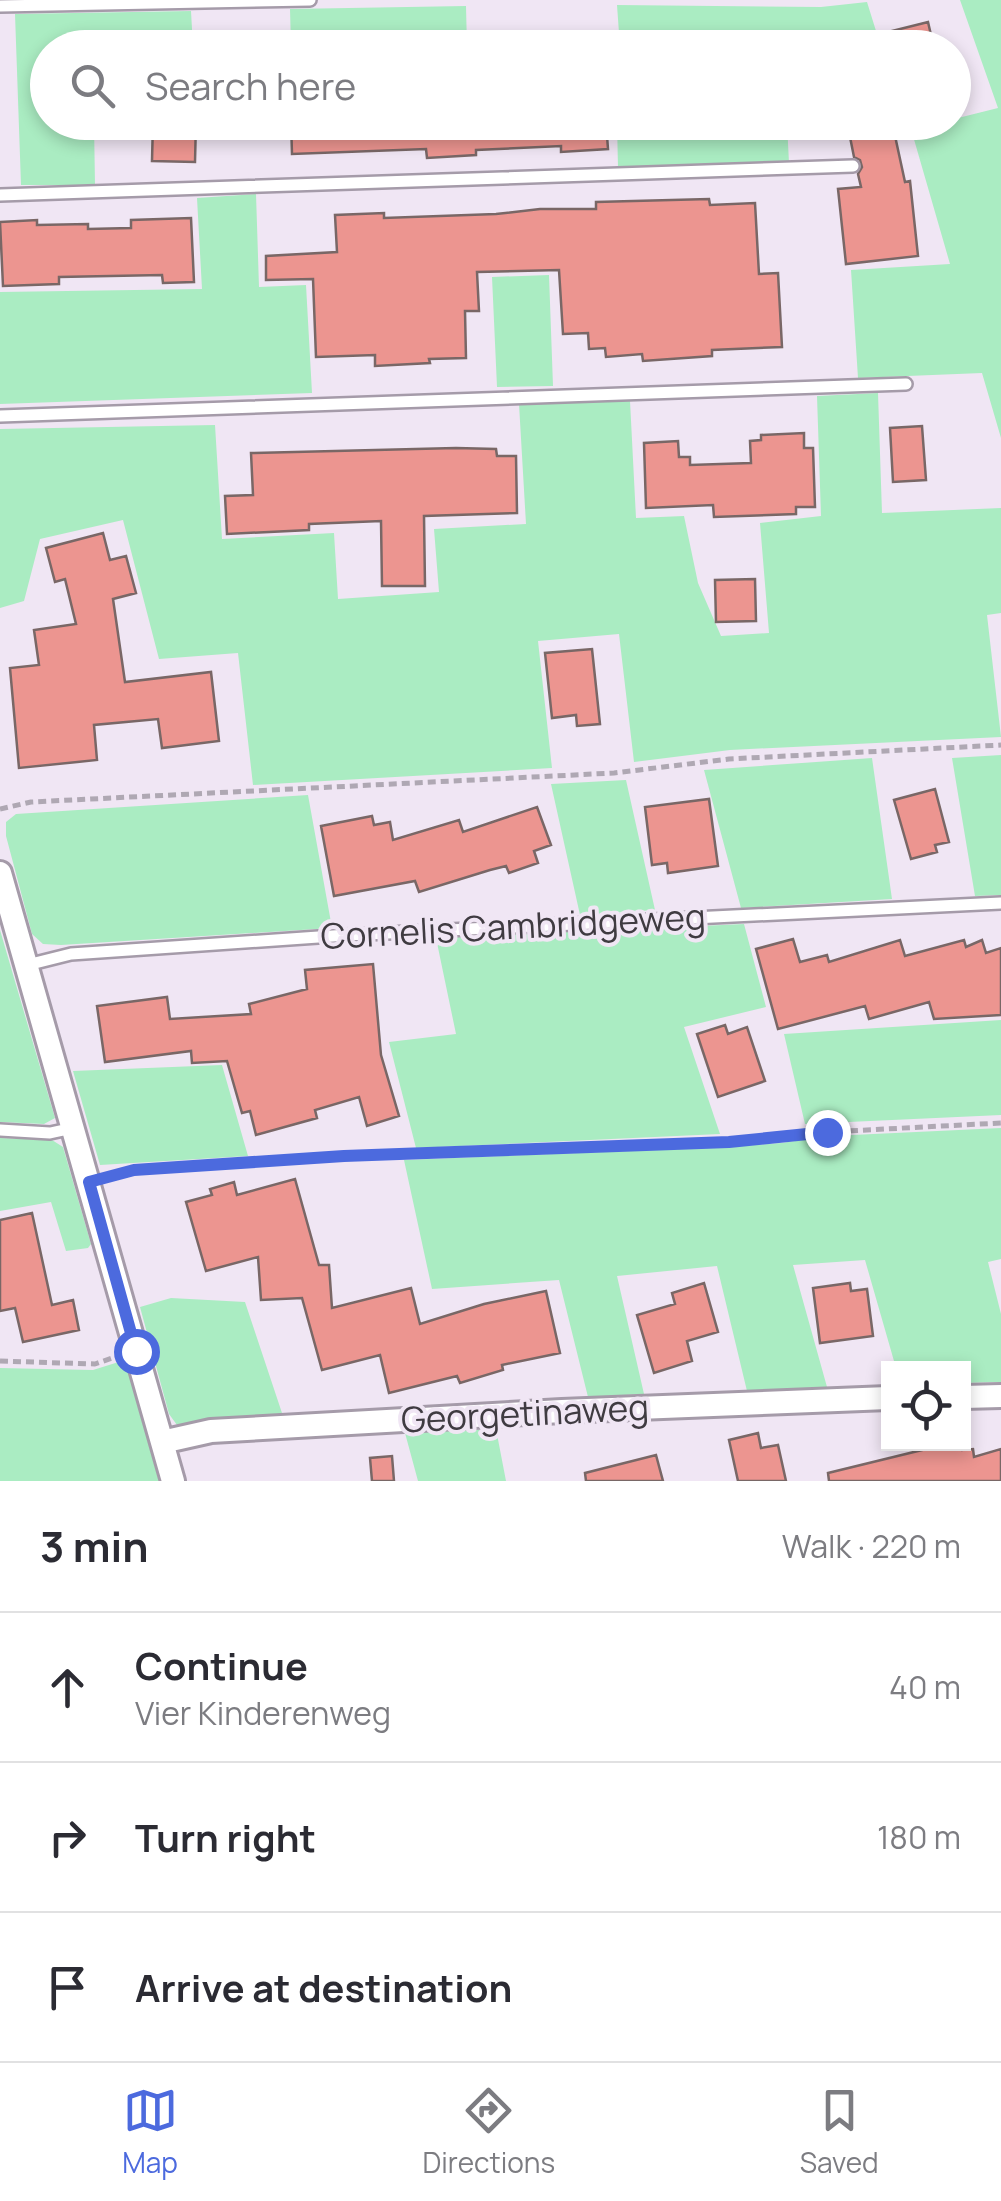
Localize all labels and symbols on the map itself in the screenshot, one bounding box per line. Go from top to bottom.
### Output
street label: Cornelis Cambridgeweg [319,892,707,960]
route end [805,1110,851,1156]
route start [114,1329,160,1375]
street label: Georgetinaweg [400,1383,650,1443]

